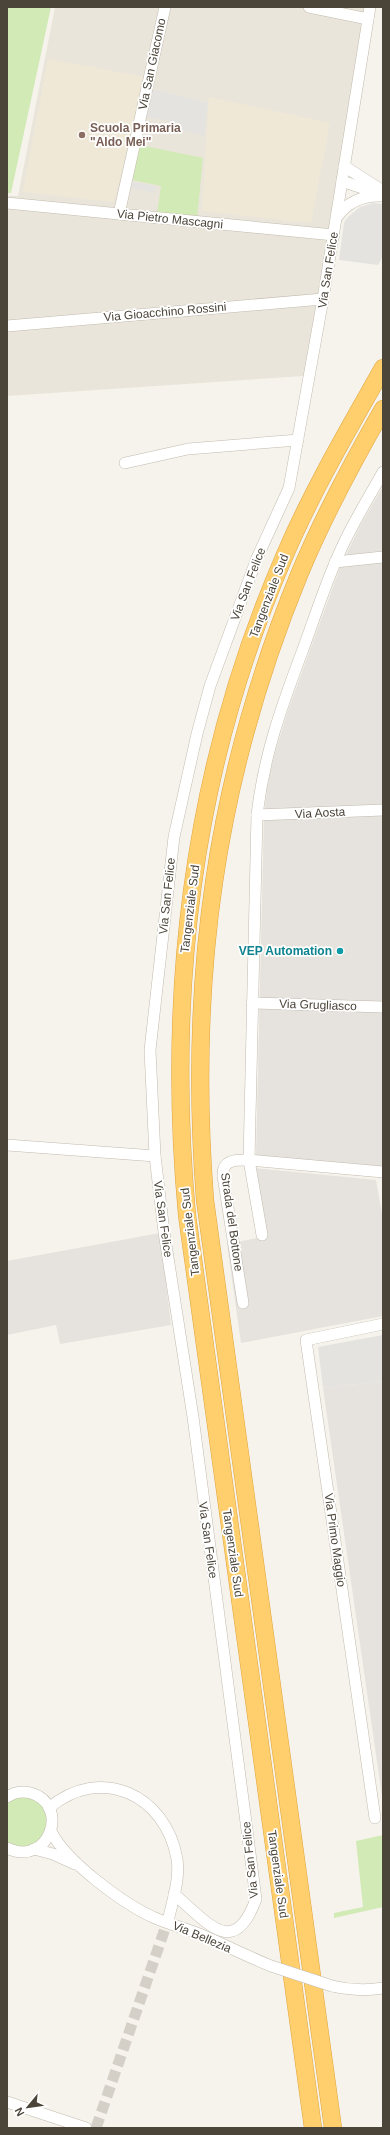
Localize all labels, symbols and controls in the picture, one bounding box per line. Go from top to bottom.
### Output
street label: Via San Giacomo [135,17,169,111]
place label: Scuola Primaria "Aldo Mei" [90,121,181,149]
marker: Scuola Primaria "Aldo Mei" [77,130,87,140]
street label: Via Pietro Mascagni [116,206,224,232]
street label: Via San Felice [315,230,341,309]
street label: Via Gioacchino Rossini [103,300,227,324]
street label: Via San Felice [228,545,268,623]
street label: Tangenziale Sud [247,552,291,640]
street label: Via Aosta [294,805,346,821]
street label: Via San Felice [156,857,178,935]
street label: Tangenziale Sud [178,864,202,954]
place label: VEP Automation [239,944,332,958]
marker: VEP Automation [335,946,345,956]
street label: Via Grugliasco [279,997,357,1013]
street label: Strada del Bottone [218,1172,246,1273]
street label: Via San Felice [151,1180,175,1258]
street label: Tangenziale Sud [178,1187,202,1277]
street label: Via Primo Maggio [321,1492,349,1588]
street label: Via San Felice [196,1501,220,1579]
street label: Tangenziale Sud [220,1508,246,1598]
street label: Via San Felice [239,1821,261,1899]
street label: Tangenziale Sud [265,1829,291,1919]
street label: Via Bellezia [171,1918,234,1956]
north arrow [8,2087,48,2127]
text: N [12,2105,26,2118]

